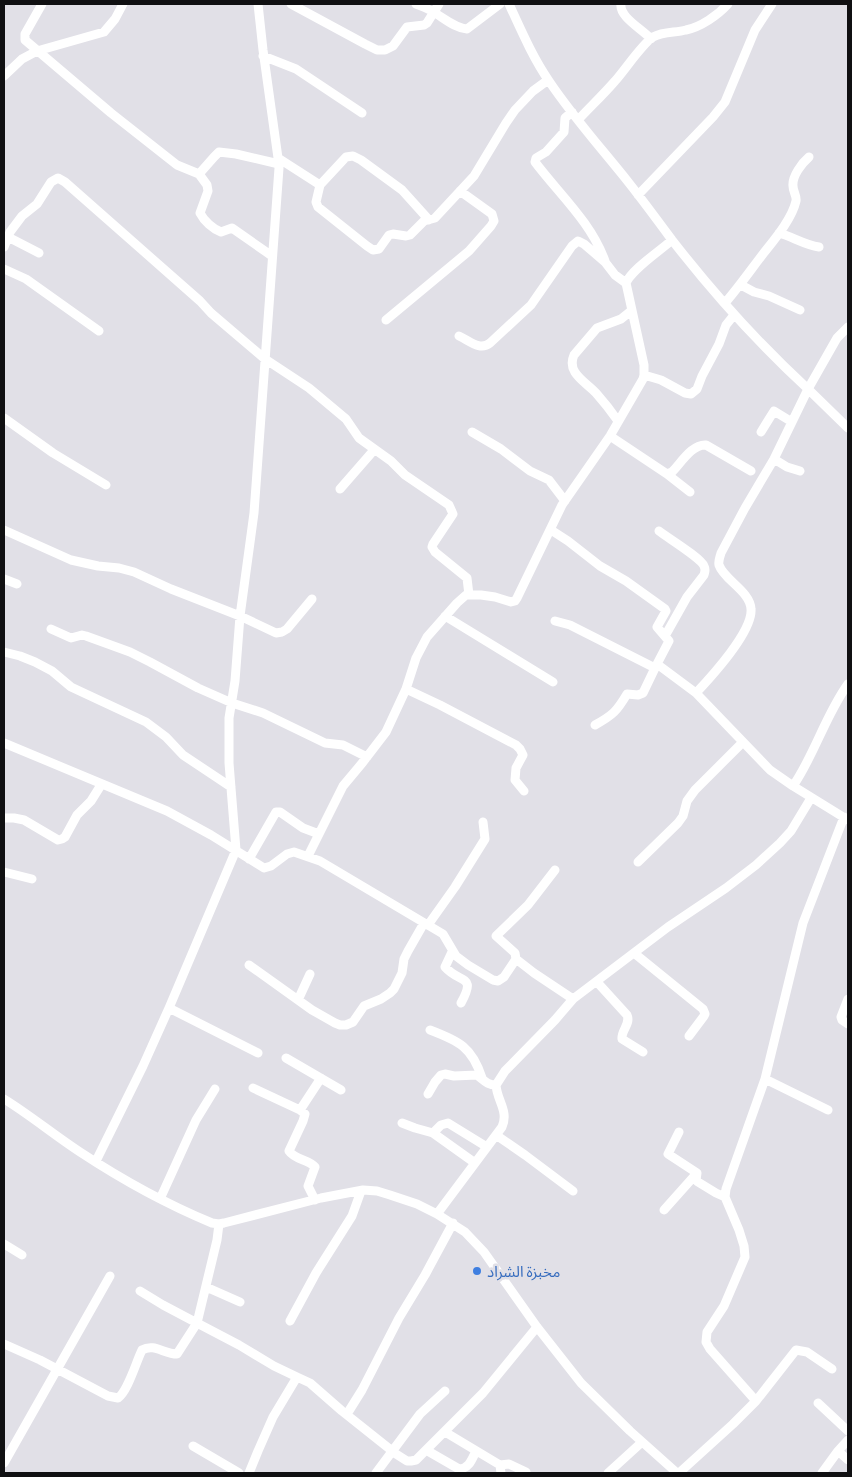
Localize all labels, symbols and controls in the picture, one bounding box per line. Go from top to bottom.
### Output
place label: مخبزة الشراد [487,1262,560,1281]
marker: مخبزة الشراد [471,1265,483,1277]

